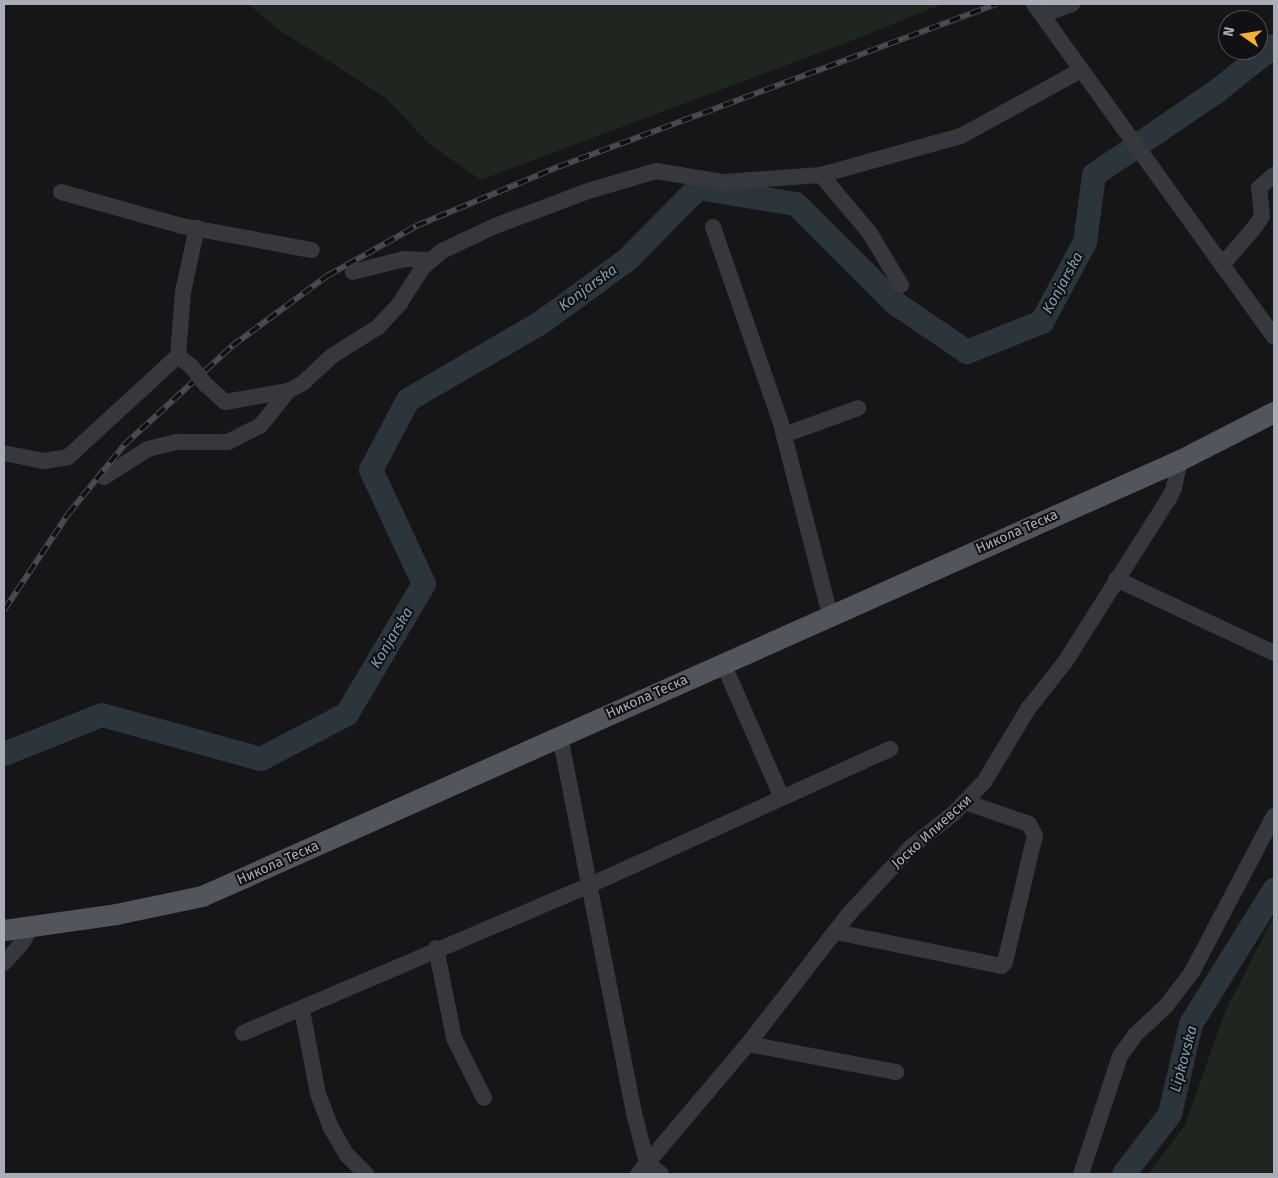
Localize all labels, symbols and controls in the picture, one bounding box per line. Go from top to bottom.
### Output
north arrow [1218,10,1268,60]
text: N [1220,25,1238,38]
water label: Konjarska [1039,249,1087,317]
water label: Konjarska [555,261,621,315]
street label: Никола Теска [973,506,1061,558]
water label: Konjarska [367,604,417,672]
street label: Никола Теска [603,671,691,723]
street label: Јоско Илиевски [888,792,976,872]
street label: Никола Теска [234,837,322,889]
water label: Lipkovska [1167,1024,1201,1094]

